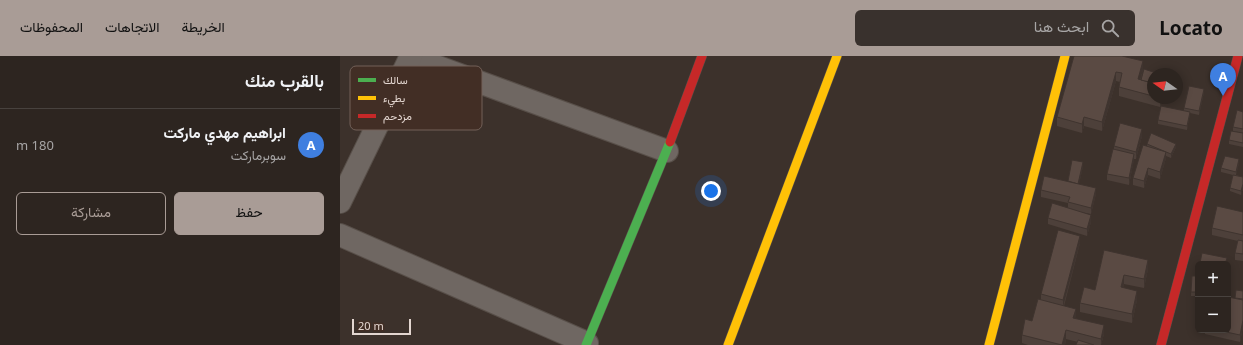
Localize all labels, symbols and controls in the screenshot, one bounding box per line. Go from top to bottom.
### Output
search box [855,10,1135,46]
text: Locato [1159,15,1223,41]
text: ابحث هنا [1034,16,1089,36]
text: المحفوظات [20,17,83,36]
text: الاتجاهات [105,17,159,36]
text: الخريطة [181,17,225,36]
icon: search [1099,17,1121,39]
pin: A [1210,63,1236,96]
legend [350,66,482,130]
north arrow [1147,68,1183,104]
text: بالقرب منك [245,69,324,92]
text: سالك [383,72,408,87]
text: بطيء [383,90,405,108]
text: مزدحم [383,108,412,124]
text: ابراهيم مهدي ماركت [163,122,286,142]
text: 180 m [16,136,54,154]
text: A [307,136,316,154]
text: سوبرماركت [231,146,286,164]
your location [701,181,721,201]
button: مشاركة [16,192,166,235]
button: حفظ [174,192,324,235]
map controls [1195,261,1231,333]
button: + [1195,261,1231,297]
button: − [1195,297,1231,333]
scale bar [352,317,411,336]
text: 20 m [358,318,384,333]

